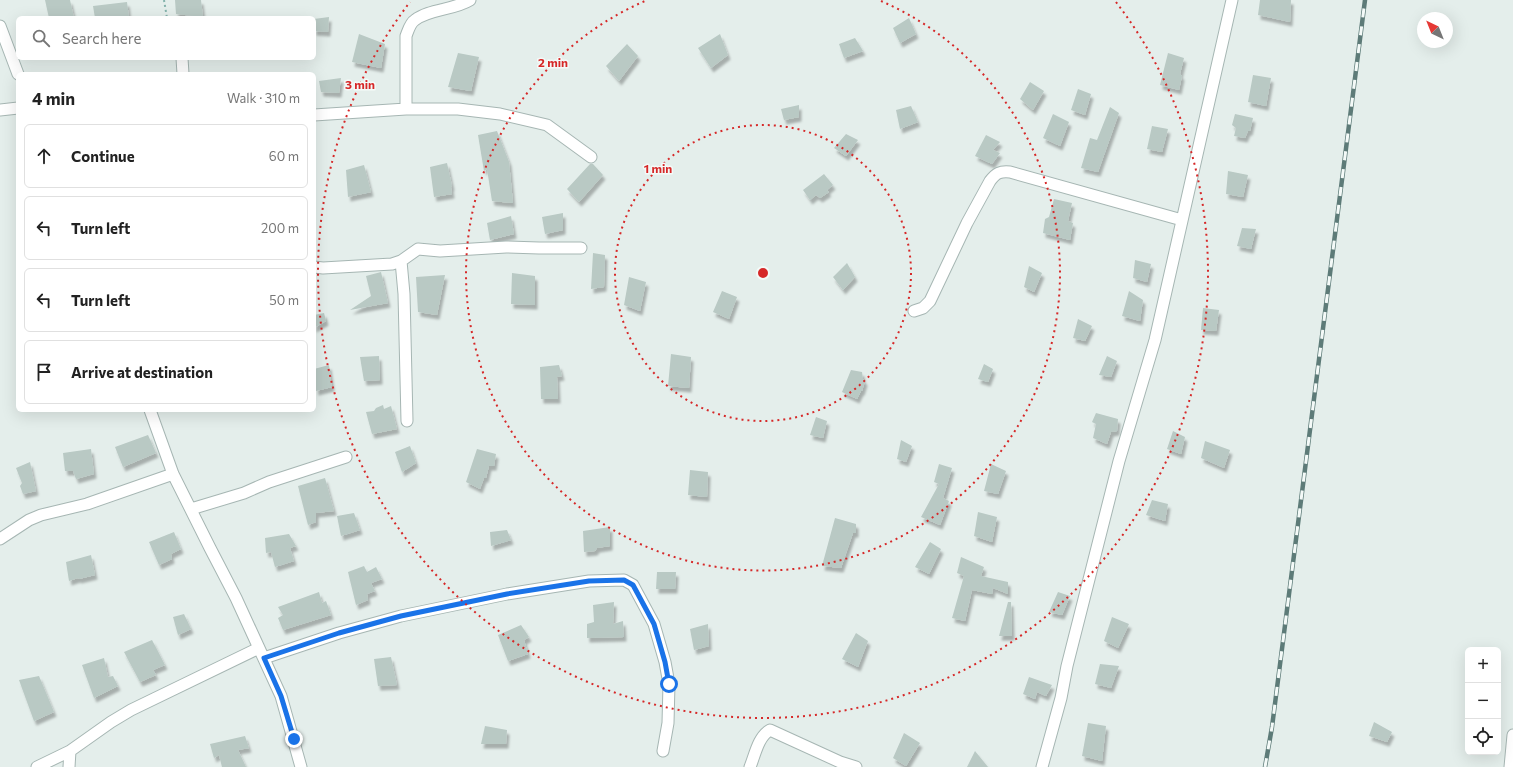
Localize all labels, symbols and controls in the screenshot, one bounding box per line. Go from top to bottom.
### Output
north arrow [1417,12,1453,48]
search box [16,16,316,60]
icon: search [30,27,52,49]
text: Search here [62,29,141,47]
text: 2 min [538,55,568,69]
text: 3 min [345,77,375,91]
text: 4 min [32,88,75,109]
text: Walk · 310 m [227,90,300,106]
icon: ahead [33,145,55,167]
text: Continue [71,147,135,165]
text: 60 m [269,148,299,164]
text: 1 min [644,161,672,175]
icon: left [33,217,55,239]
text: Turn left [71,219,130,237]
text: 200 m [261,220,299,236]
centre of rings [756,266,770,280]
icon: left [33,289,55,311]
text: Turn left [71,291,130,309]
text: 50 m [269,292,299,308]
icon: arrive [33,361,55,383]
text: Arrive at destination [71,363,213,381]
map controls [1465,647,1501,755]
button: + [1465,647,1501,683]
route start [660,675,678,693]
button: − [1465,683,1501,719]
button: locate [1465,719,1501,755]
route end [285,730,303,748]

